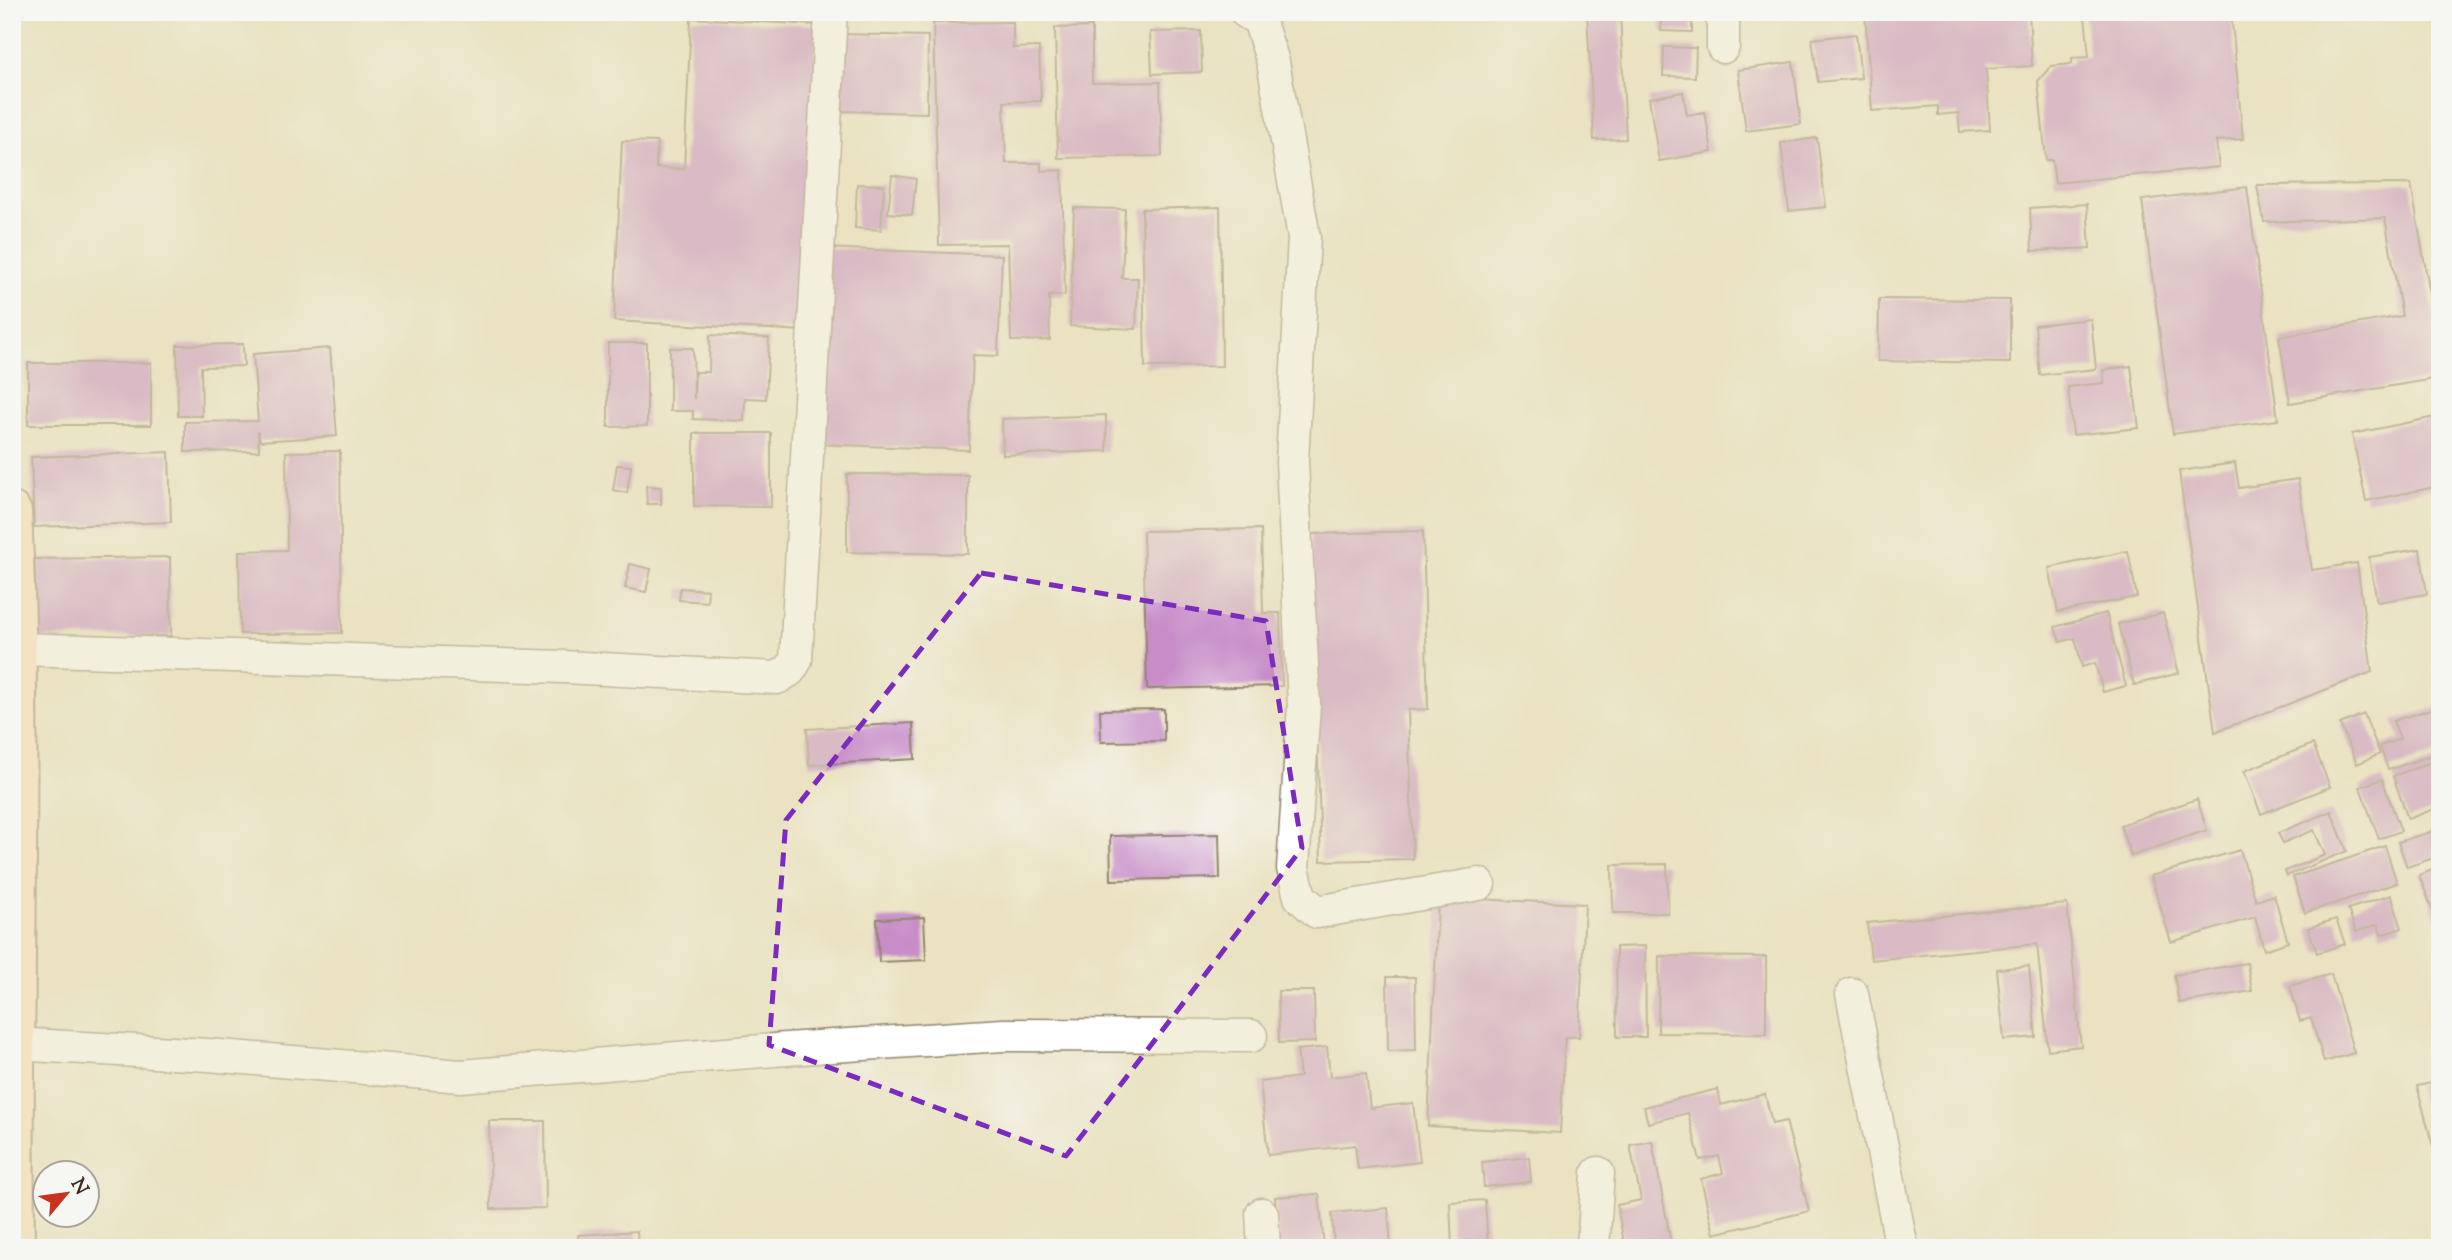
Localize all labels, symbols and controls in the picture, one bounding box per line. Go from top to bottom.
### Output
north arrow [32,1158,102,1228]
text: N [63,1174,94,1200]

